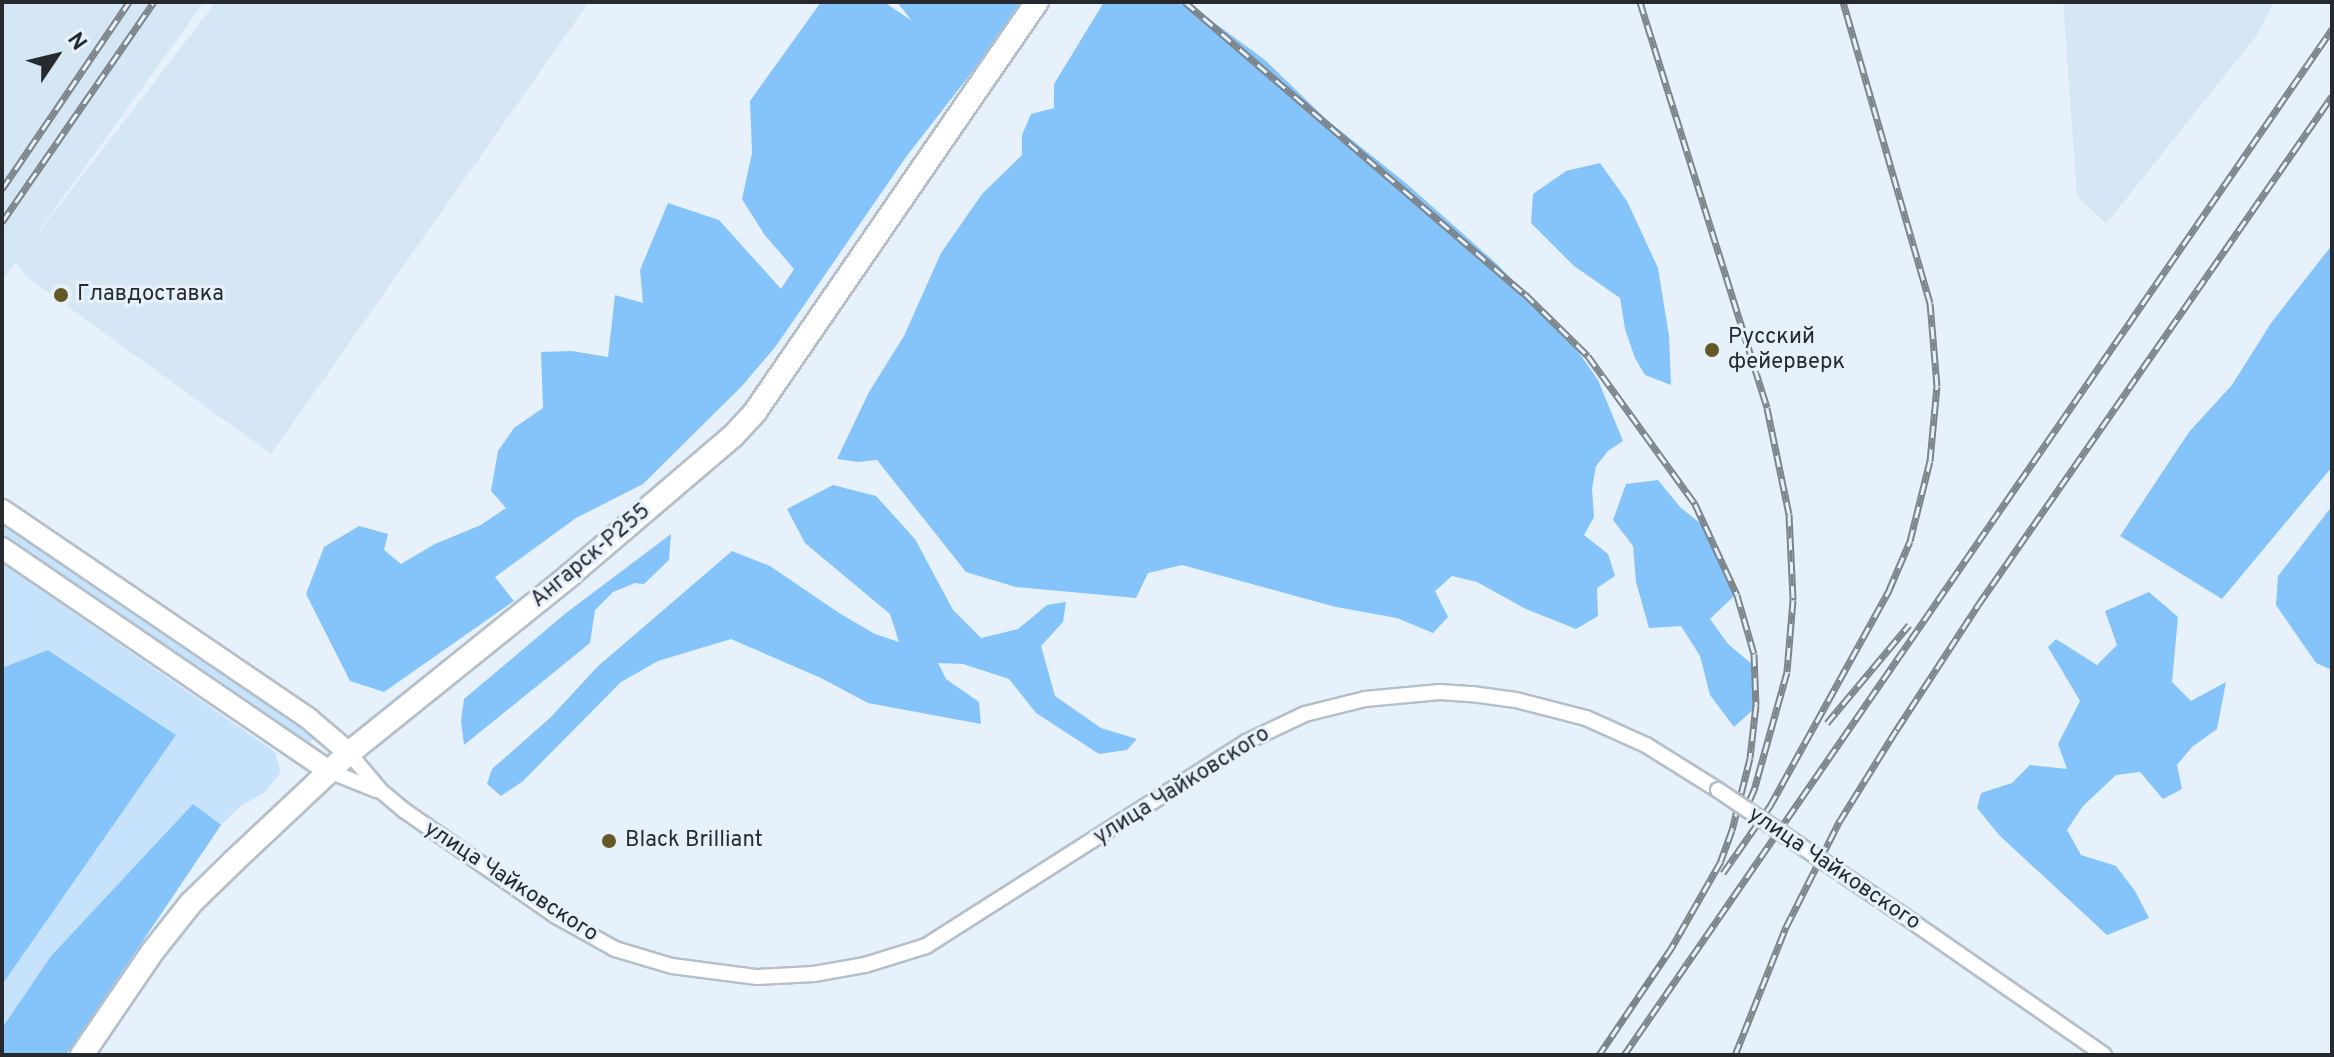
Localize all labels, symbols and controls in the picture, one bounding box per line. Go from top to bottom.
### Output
north arrow [16,16,96,96]
text: N [60,28,92,56]
place label: Главдоставка [77,282,224,308]
marker: Главдоставка [52,286,70,304]
place label: Русский фейерверк [1728,324,1845,376]
marker: Русский фейерверк [1703,341,1721,359]
street label: Ангарск-Р255 [526,498,656,614]
street label: улица Чайковского [1089,721,1275,851]
street label: улица Чайковского [1743,802,1925,936]
street label: улица Чайковского [419,816,603,948]
place label: Black Brilliant [625,828,763,854]
marker: Black Brilliant [600,832,618,850]

